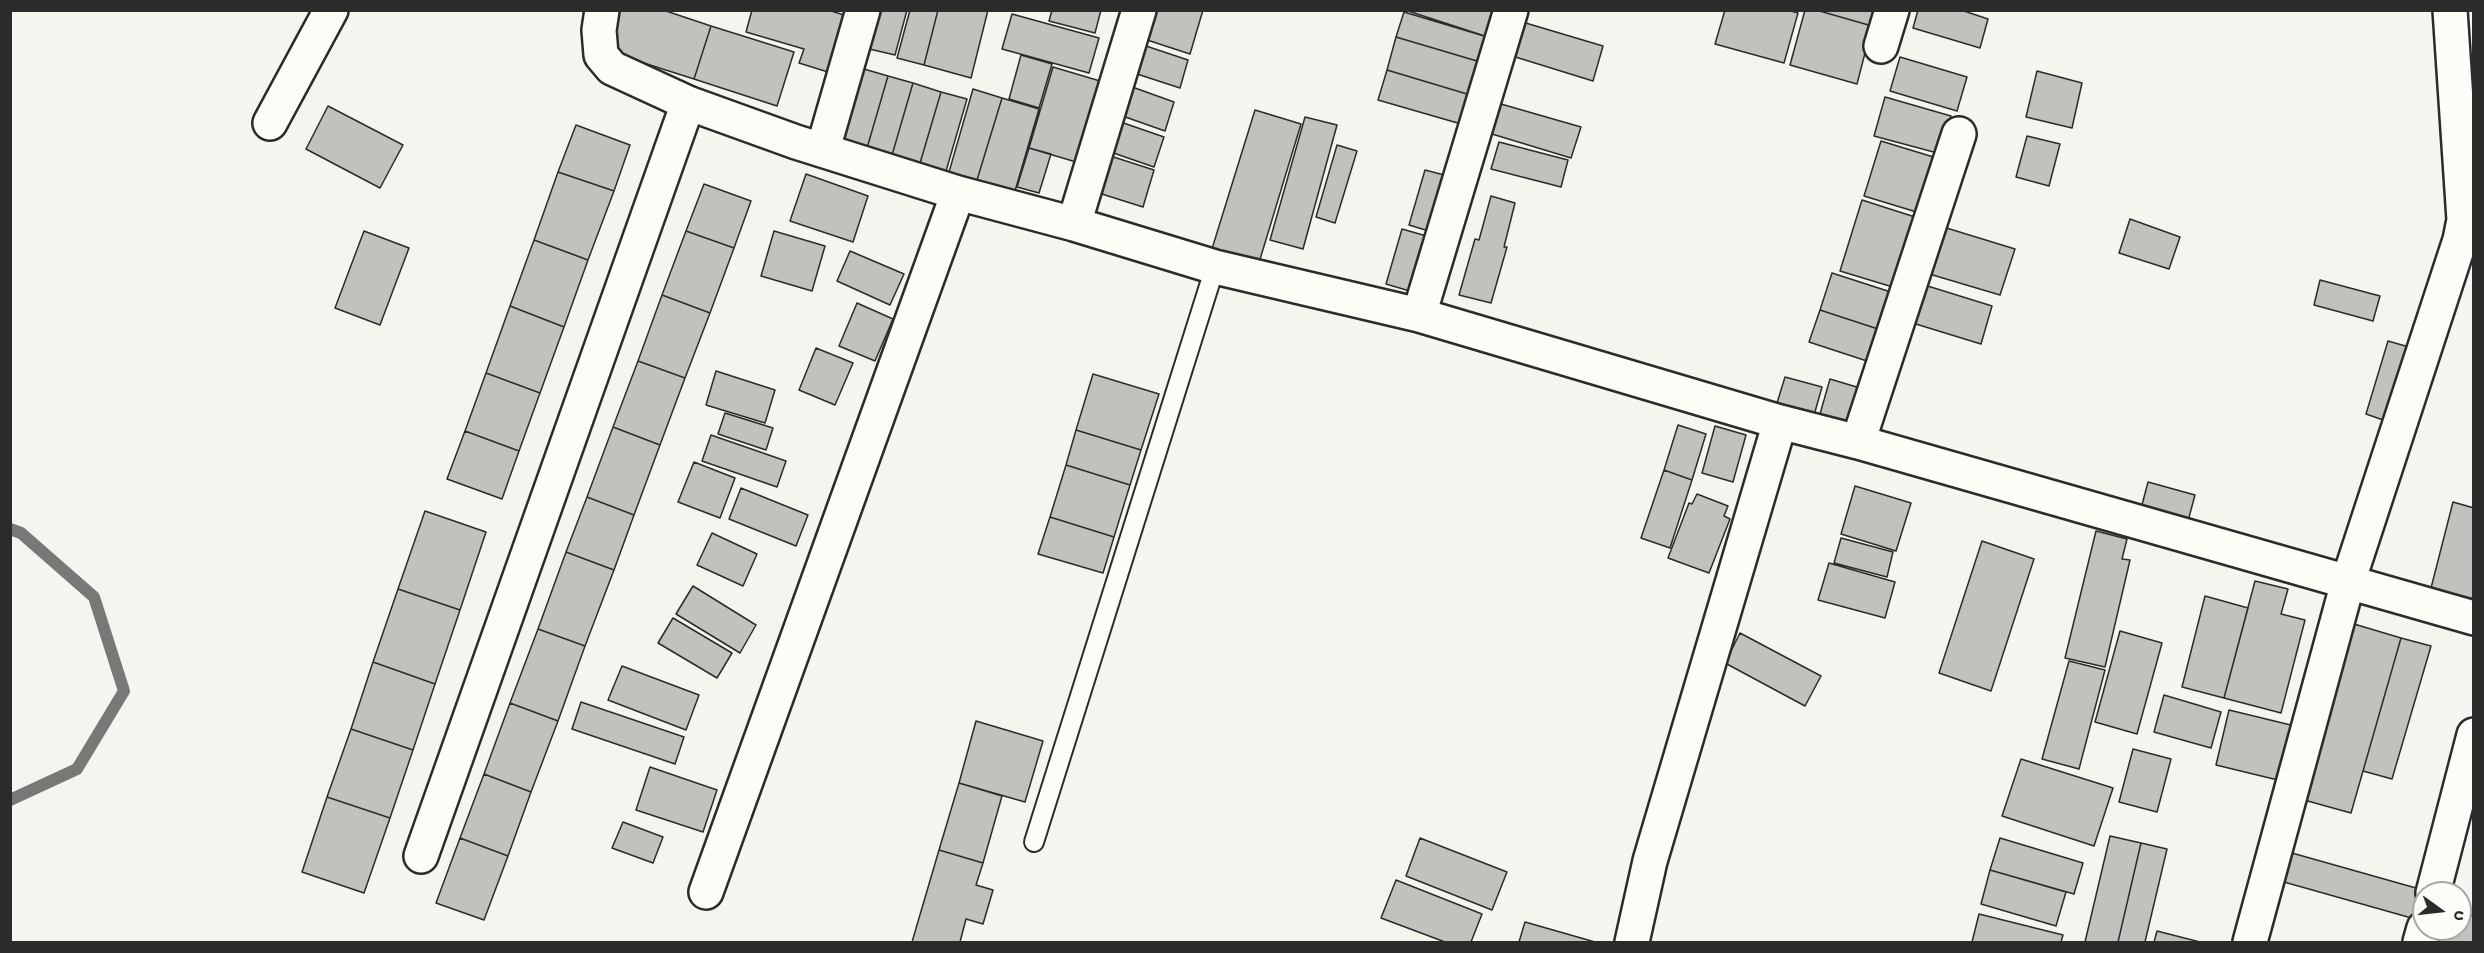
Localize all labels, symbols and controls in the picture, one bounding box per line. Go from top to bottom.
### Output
north arrow [2412,881,2472,941]
text: U [2448,908,2468,922]

